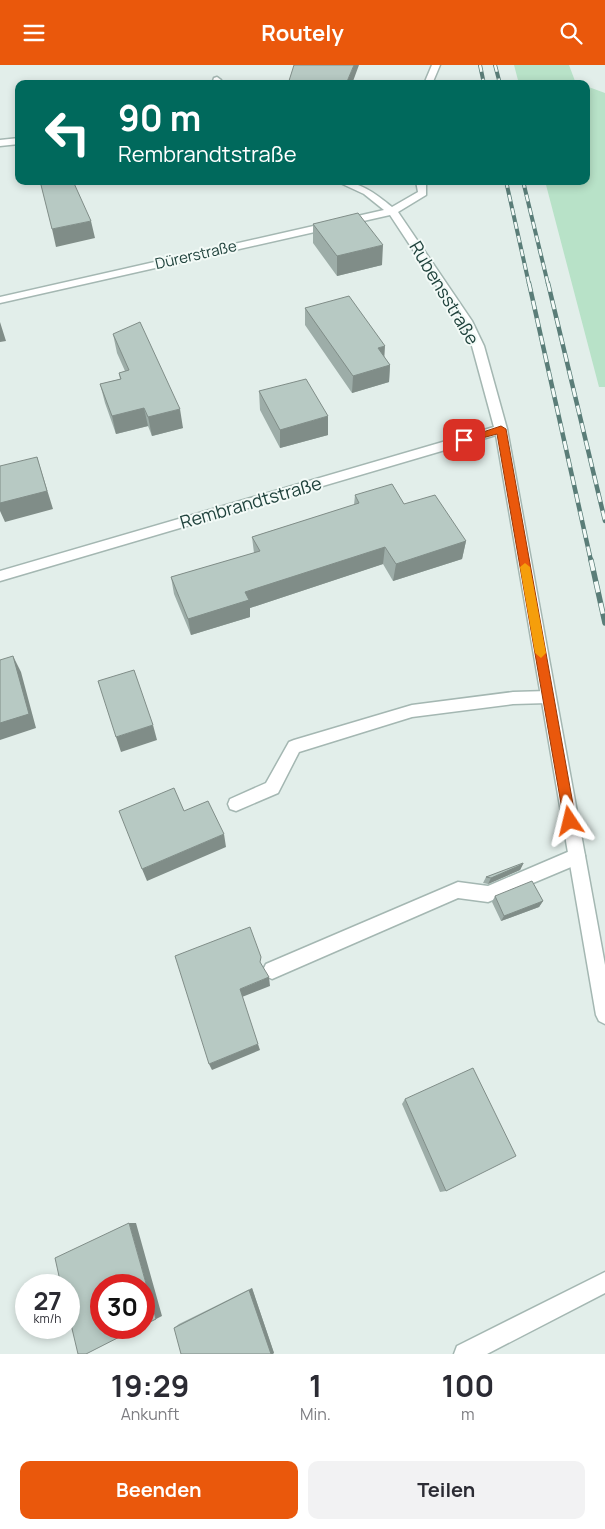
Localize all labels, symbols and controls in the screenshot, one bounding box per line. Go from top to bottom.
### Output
text: Routely [261,18,344,48]
icon: menu [20,19,48,47]
icon: search [557,19,585,47]
text: 90 m [118,94,201,142]
icon: left [35,100,100,165]
text: Rembrandtstraße [118,139,297,169]
street label: Dürerstraße [153,235,239,274]
street label: Rubensstraße [404,236,485,349]
pin [443,419,485,461]
icon: arrive [450,426,478,454]
street label: Rembrandtstraße [177,470,324,534]
position arrow [543,794,595,846]
speed limit sign: 30 [90,1274,155,1339]
text: 27 [33,1283,62,1318]
text: km/h [34,1310,61,1327]
text: 19:29 [111,1365,189,1406]
text: 1 [309,1365,322,1406]
text: 100 [442,1365,494,1406]
text: Ankunft [121,1403,179,1425]
text: Min. [300,1403,331,1425]
text: m [461,1403,475,1425]
button: Beenden [20,1461,298,1519]
button: Teilen [308,1461,585,1519]

